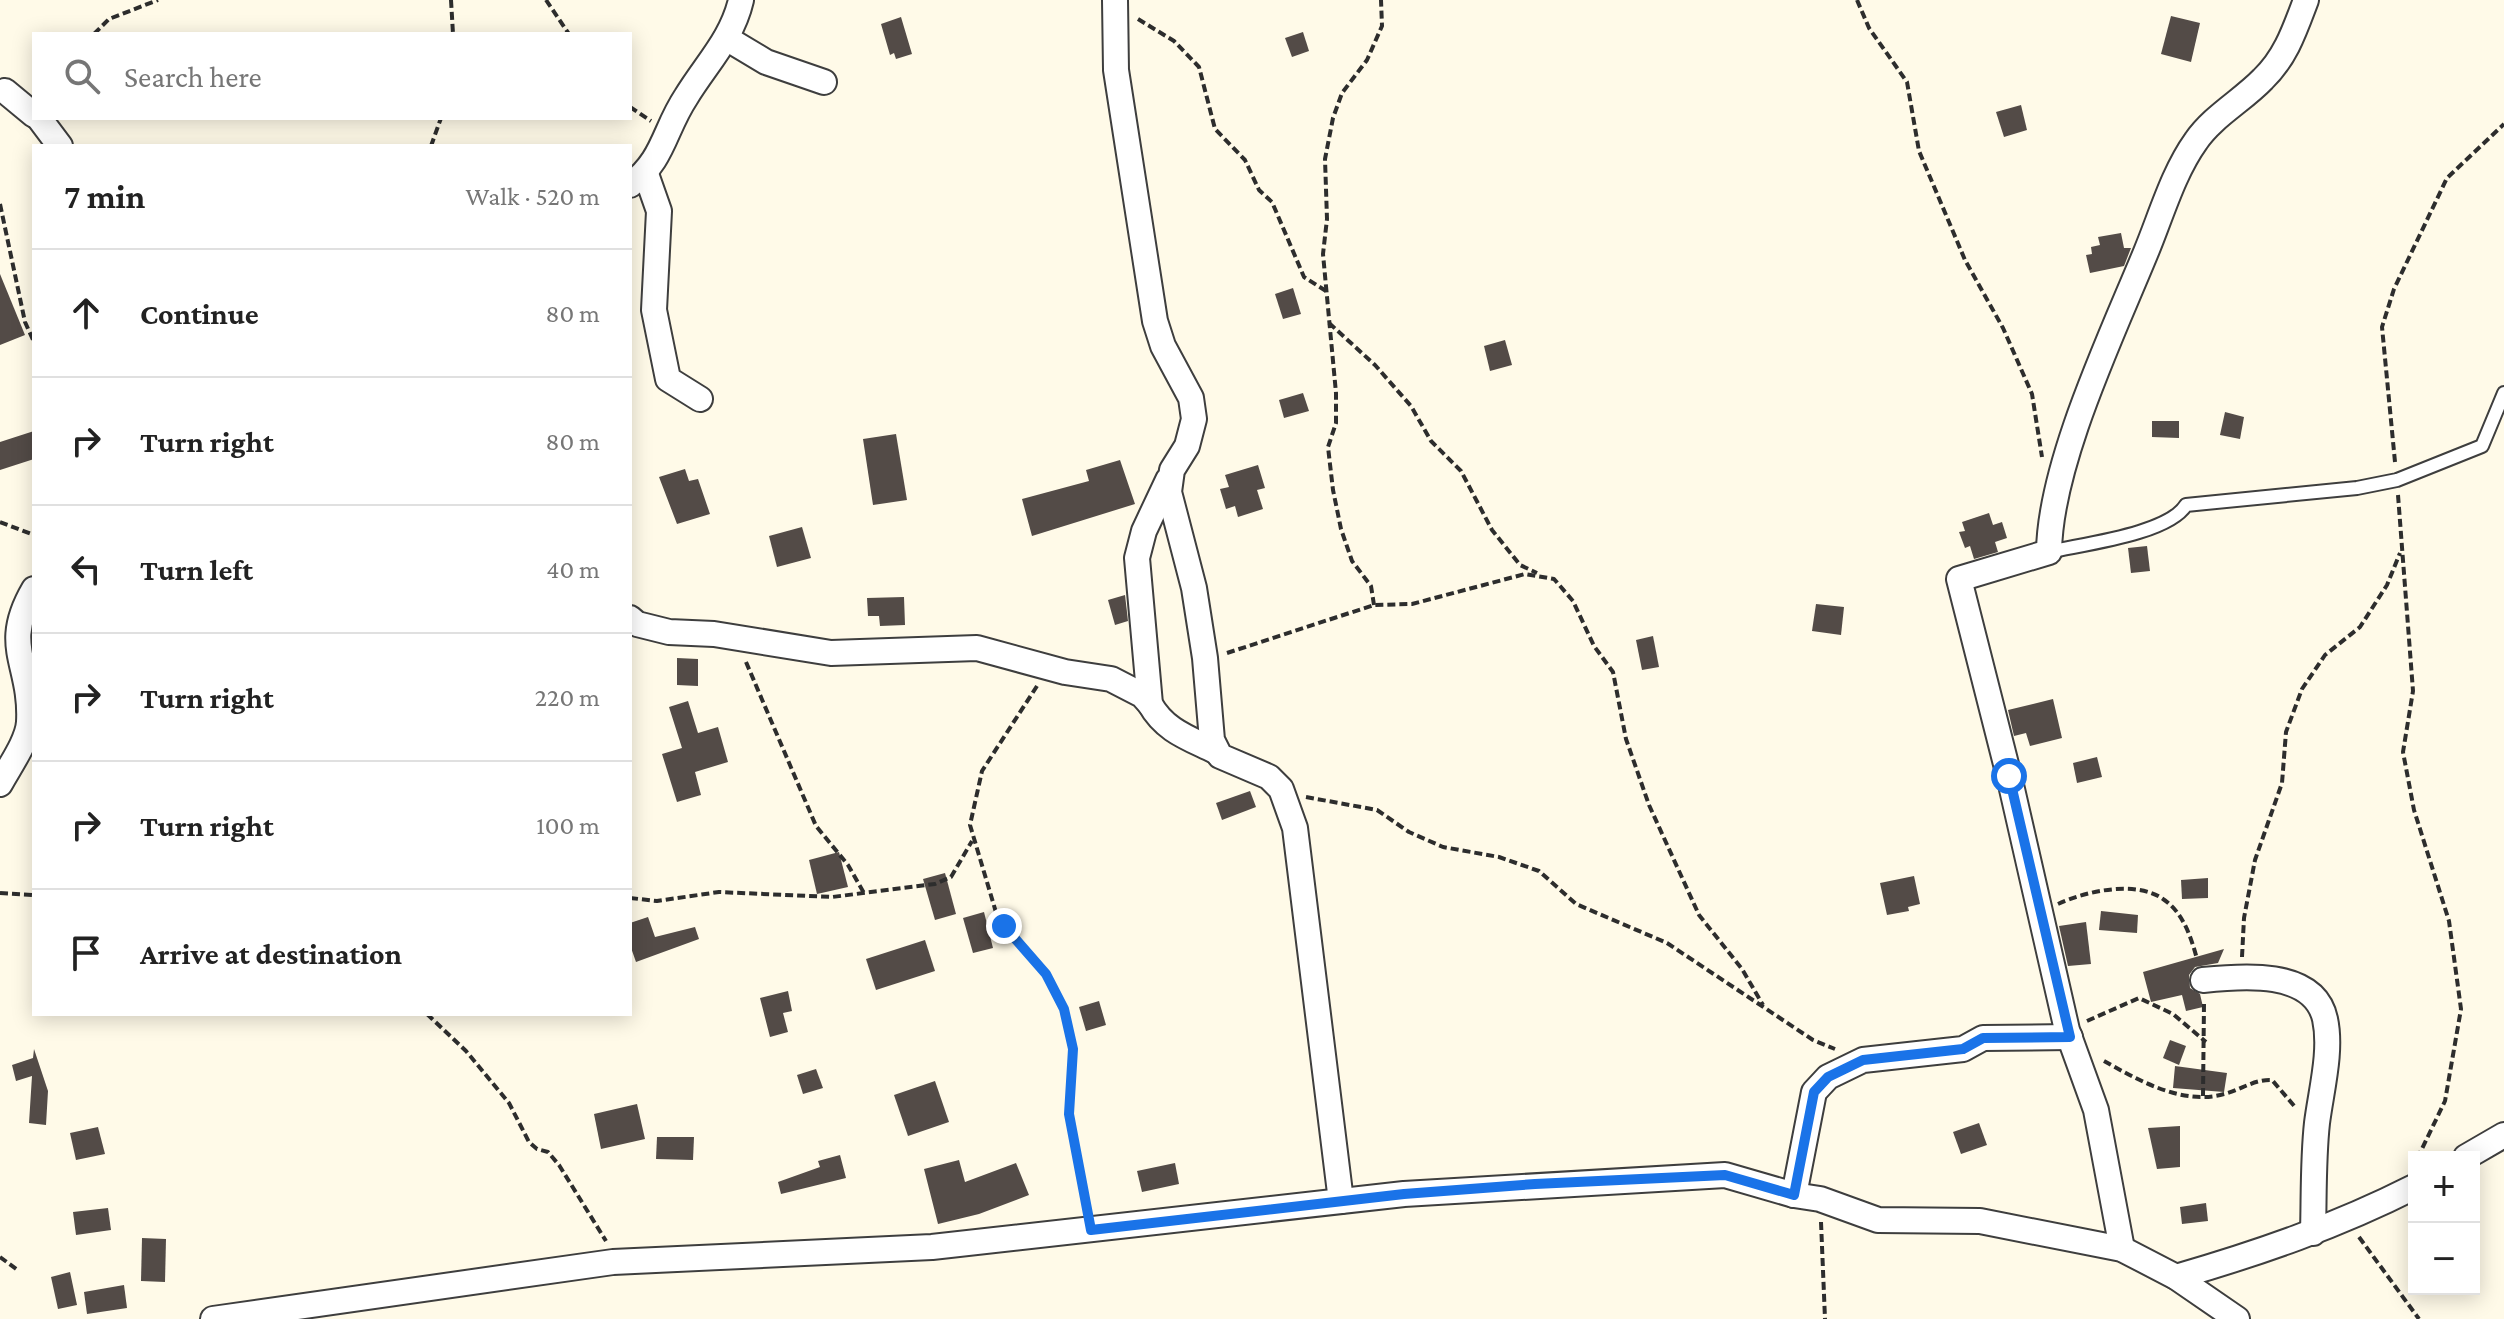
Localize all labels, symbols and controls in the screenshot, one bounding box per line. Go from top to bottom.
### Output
search box [32,32,632,120]
icon: search [60,54,104,98]
text: Search here [124,60,262,93]
text: 7 min [64,178,145,215]
text: Walk · 520 m [466,182,600,211]
icon: ahead [64,291,108,335]
text: Continue [140,297,259,330]
text: 80 m [546,299,600,328]
icon: right [64,419,108,463]
text: Turn right [140,425,274,458]
text: 80 m [546,427,600,456]
icon: left [64,547,108,591]
text: Turn left [140,553,253,586]
text: 40 m [546,555,600,584]
icon: right [64,675,108,719]
text: Turn right [140,681,274,714]
text: 220 m [535,683,600,712]
route start [1991,758,2027,794]
icon: right [64,803,108,847]
text: Turn right [140,809,274,842]
text: 100 m [536,811,600,840]
route end [986,908,1022,944]
icon: arrive [64,931,108,975]
text: Arrive at destination [140,937,402,970]
map controls [2408,1151,2480,1295]
button: + [2408,1151,2480,1223]
button: − [2408,1223,2480,1295]

